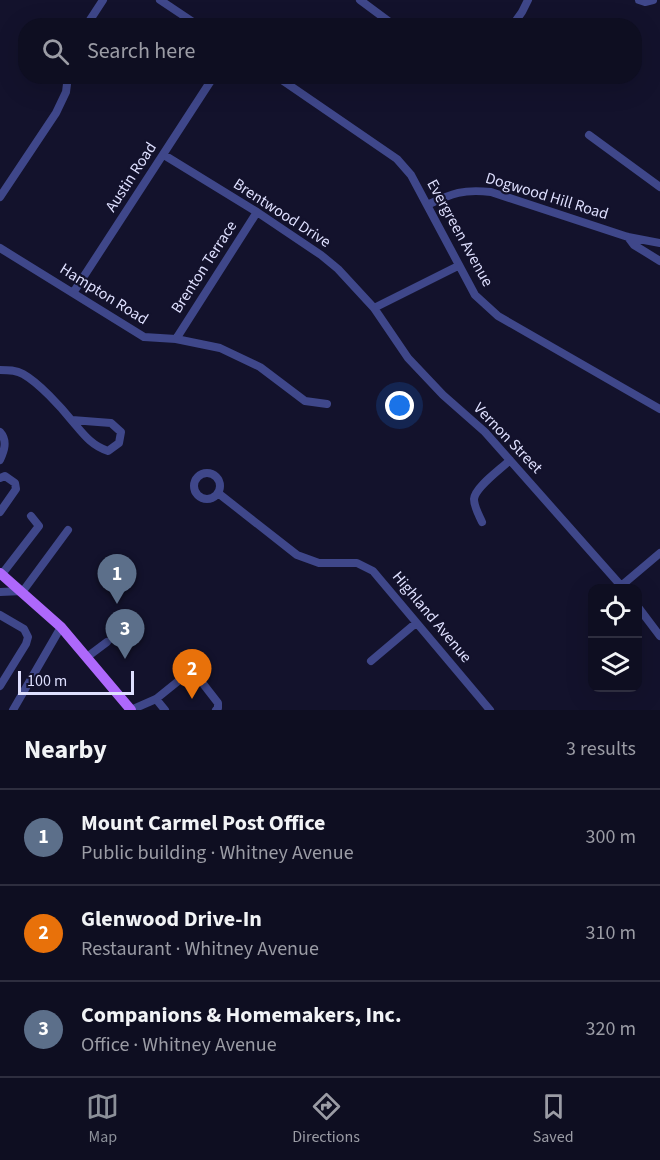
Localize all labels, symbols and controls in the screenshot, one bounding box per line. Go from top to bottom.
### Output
search box [18,18,642,84]
icon: search [39,35,72,68]
text: Search here [87,35,195,67]
street label: Austin Road [100,138,162,216]
street label: Dogwood Hill Road [483,167,611,225]
street label: Brentwood Drive [229,173,335,253]
street label: Evergreen Avenue [421,175,499,291]
street label: Brenton Terrace [166,216,242,318]
street label: Hampton Road [56,258,152,330]
your location [385,391,414,420]
street label: Vernon Street [468,398,548,479]
pin: 1 [98,554,136,604]
street label: Highland Avenue [387,566,477,668]
map controls [588,584,642,692]
button: locate [588,584,642,638]
pin: 3 [106,610,144,659]
button: layers [588,638,642,692]
pin: 2 [172,650,212,699]
scale bar [18,668,134,696]
text: 100 m [27,670,67,692]
text: Nearby [24,731,107,768]
text: 3 results [566,735,636,763]
text: Mount Carmel Post Office [81,807,326,839]
text: 1 [38,823,49,851]
text: 300 m [586,823,636,851]
text: Public building · Whitney Avenue [81,839,354,867]
text: Glenwood Drive-In [81,903,262,935]
text: 2 [38,919,49,947]
text: 310 m [586,919,636,947]
text: Restaurant · Whitney Avenue [81,935,319,963]
text: Companions & Homemakers, Inc. [81,999,402,1031]
text: 3 [38,1015,49,1043]
text: 320 m [586,1015,636,1043]
text: Office · Whitney Avenue [81,1031,277,1059]
tab: Map [86,1090,119,1148]
tab: Directions [292,1090,360,1148]
tab: Saved [533,1090,574,1148]

